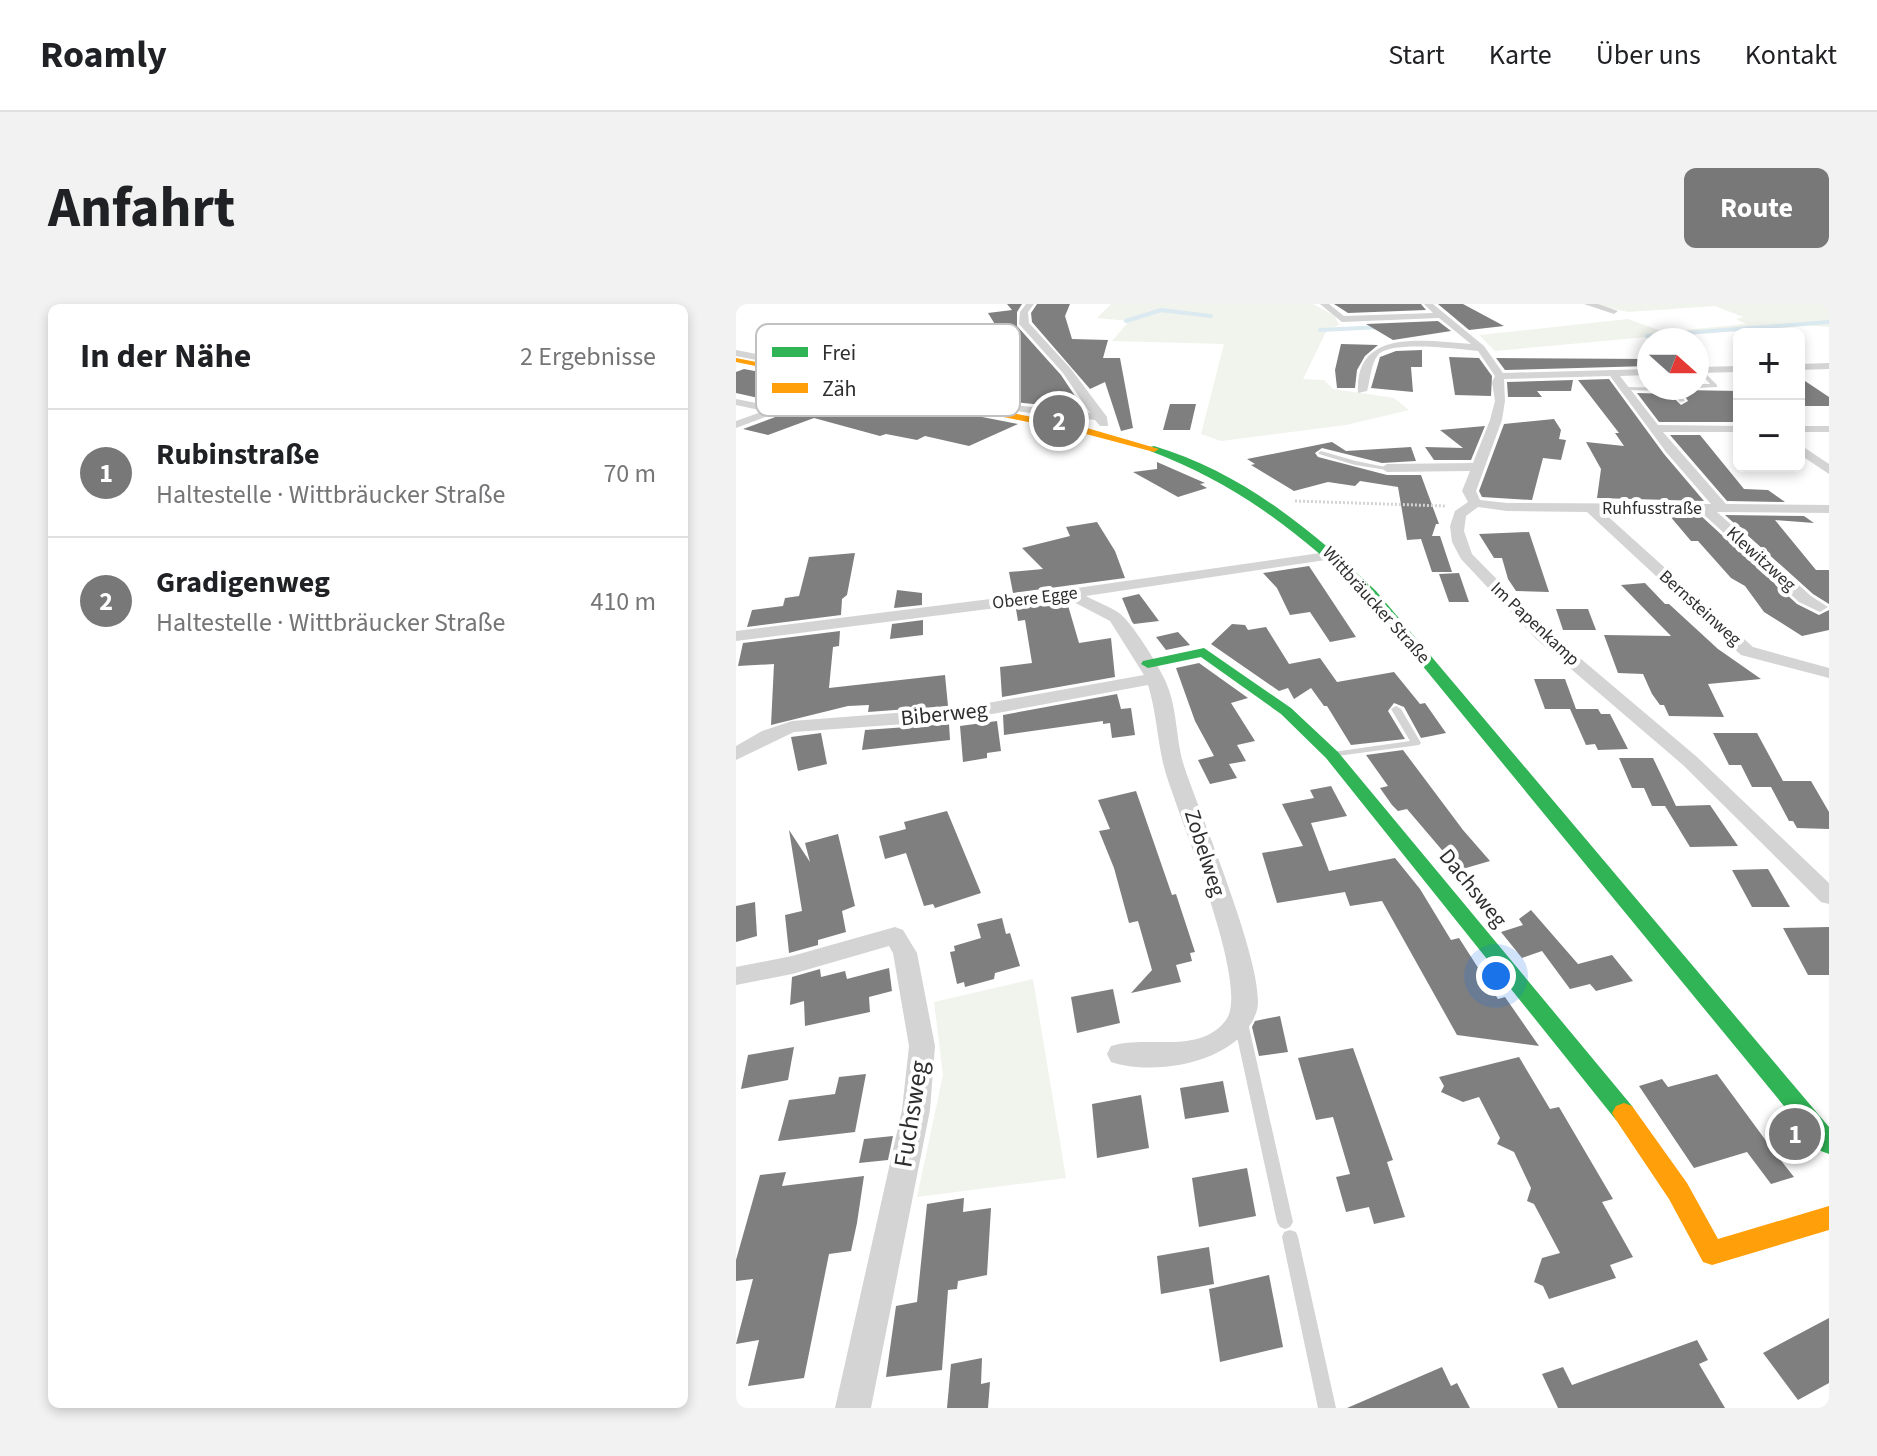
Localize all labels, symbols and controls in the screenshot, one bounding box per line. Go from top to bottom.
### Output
text: Roamly [40,28,167,82]
text: Start [1388,35,1445,75]
text: Karte [1489,35,1552,75]
text: Über uns [1596,35,1701,75]
text: Kontakt [1745,35,1837,75]
button: Route [1684,168,1829,248]
text: Anfahrt [48,169,235,248]
legend [756,324,1020,416]
north arrow [1637,328,1709,400]
map controls [1733,328,1805,472]
button: + [1733,328,1805,400]
text: In der Nähe [80,332,251,381]
text: Frei [822,337,856,369]
text: 2 Ergebnisse [520,338,656,375]
text: Zäh [822,373,857,405]
pin: 2 [1033,391,1085,451]
button: − [1733,400,1805,472]
text: Rubinstraße [156,433,320,476]
text: 1 [99,455,113,492]
text: 70 m [603,455,656,492]
text: Haltestelle · Wittbräucker Straße [156,476,505,513]
street label: Ruhfusstraße [1602,496,1702,521]
street label: Klewitzweg [1721,521,1801,597]
street label: Wittbräucker Straße [1317,541,1436,669]
text: Gradigenweg [156,561,330,604]
street label: Bernsteinweg [1654,564,1746,652]
street label: Im Papenkamp [1485,576,1585,672]
street label: Obere Egge [991,580,1079,616]
text: 2 [99,583,113,620]
text: 410 m [590,583,656,620]
text: Haltestelle · Wittbräucker Straße [156,604,505,641]
street label: Biberweg [899,694,989,734]
street label: Zobelweg [1176,805,1234,901]
street label: Dachsweg [1431,842,1515,934]
your location [1476,956,1516,996]
street label: Fuchsweg [884,1058,938,1170]
pin: 1 [1769,1104,1821,1164]

